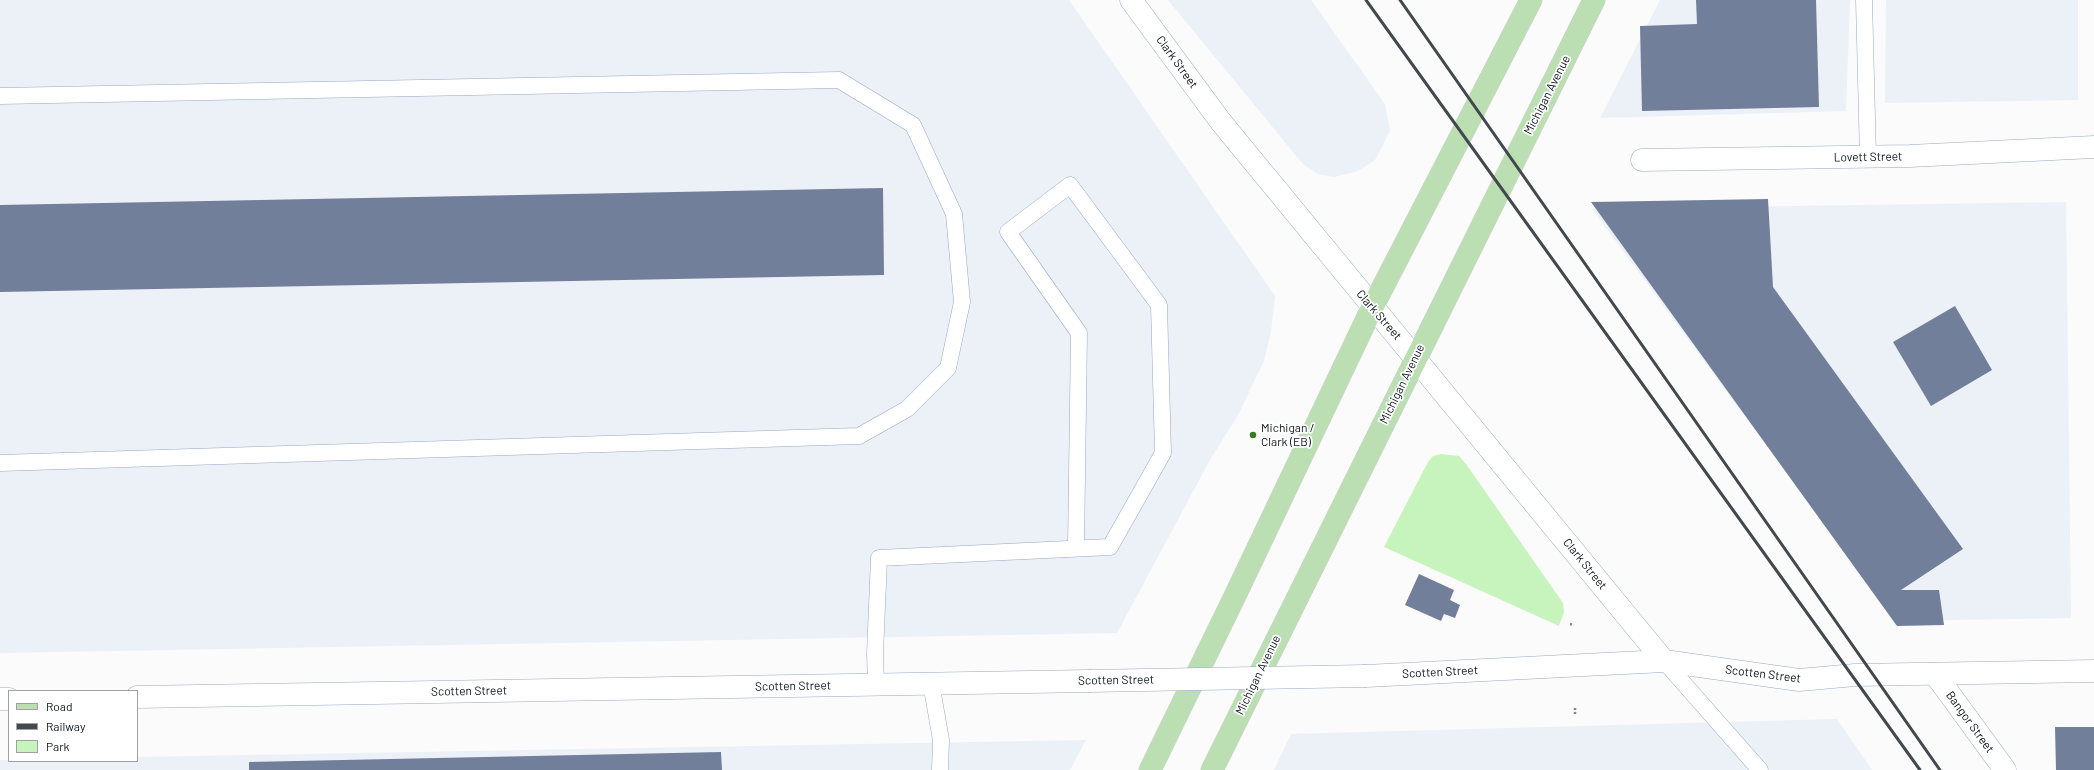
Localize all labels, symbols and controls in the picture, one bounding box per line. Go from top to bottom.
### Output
street label: Clark Street [1153,33,1201,91]
street label: Michigan Avenue [1521,53,1573,137]
street label: Lovett Street [1833,149,1903,165]
street label: Clark Street [1353,287,1405,343]
street label: Michigan Avenue [1376,342,1428,426]
place label: Michigan / Clark (EB) [1261,421,1315,449]
marker: Michigan / Clark (EB) [1248,430,1258,440]
street label: Clark Street [1560,535,1610,593]
street label: Michigan Avenue [1232,633,1284,717]
street label: Scotten Street [1724,662,1802,686]
street label: Scotten Street [1402,663,1478,681]
street label: Scotten Street [1078,672,1154,688]
street label: Scotten Street [755,678,831,694]
street label: Scotten Street [431,683,507,699]
street label: Bangor Street [1943,688,1997,756]
legend [8,690,138,762]
text: Road [46,699,73,713]
text: Railway [46,719,85,733]
text: Park [46,739,70,753]

